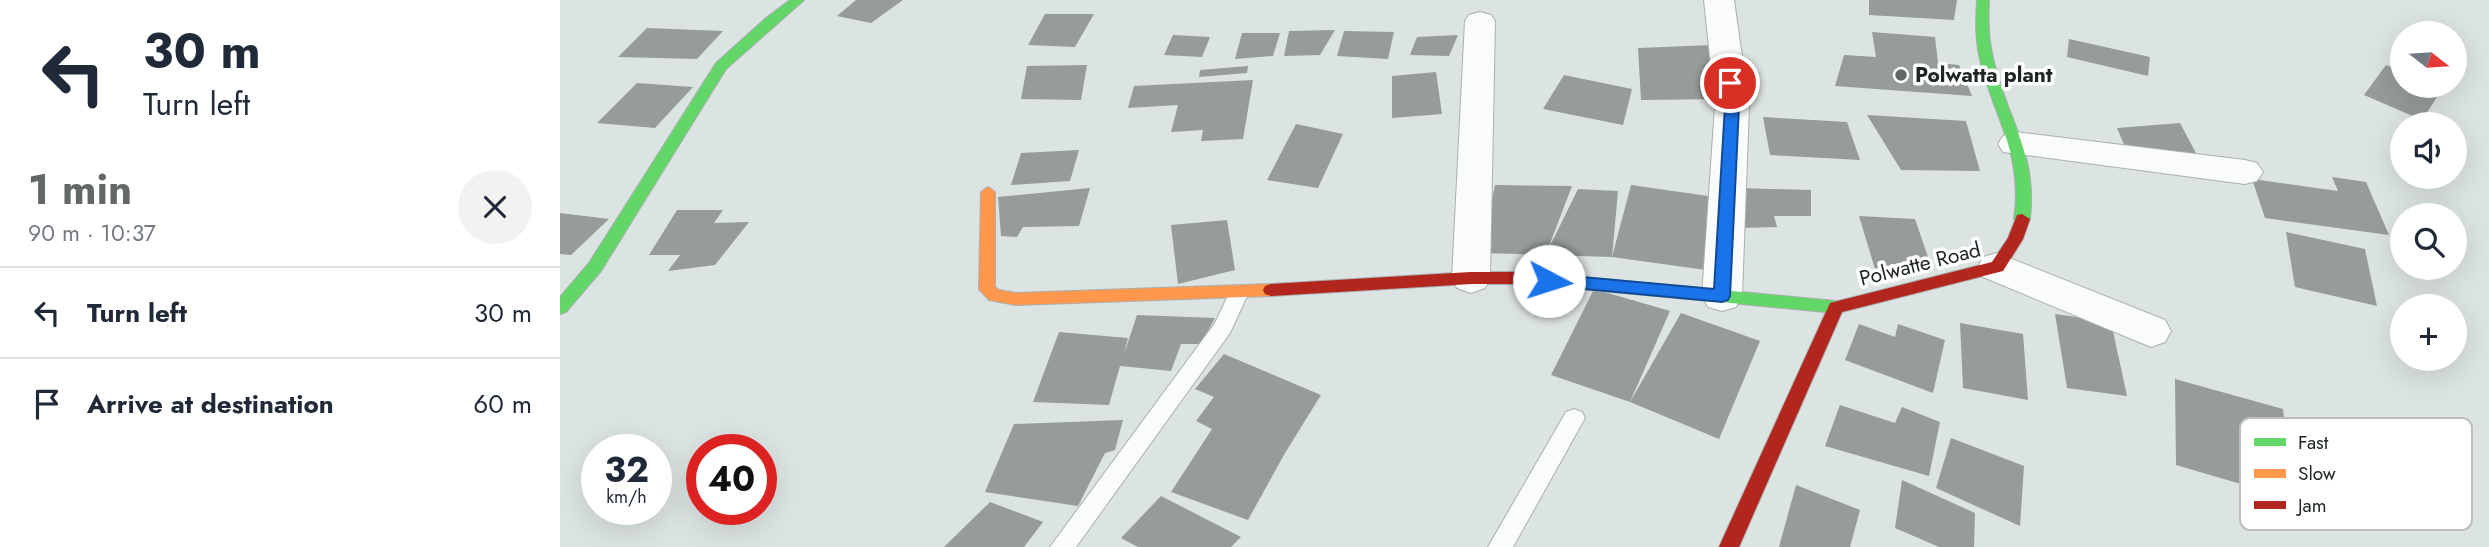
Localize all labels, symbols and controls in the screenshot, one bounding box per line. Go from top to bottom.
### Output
text: 30 m [143,16,261,86]
north arrow [2390,21,2468,98]
map controls [2390,21,2467,371]
icon: left [28,28,119,119]
pin [1700,53,1760,113]
place label: Polwatta plant [1915,60,2053,90]
icon: arrive [1711,64,1749,102]
marker: Polwatta plant [1893,67,1909,83]
text: Turn left [143,81,250,127]
button: sound [2390,112,2467,189]
text: 1 min [28,159,132,220]
button: close [458,170,532,244]
button: search [2390,203,2467,280]
text: 90 m · 10:37 [28,216,156,250]
street label: Polwatte Road [1856,234,1984,294]
position arrow [1512,244,1586,318]
icon: left [28,294,66,332]
text: Turn left [87,294,187,332]
text: 30 m [474,294,532,332]
button: + [2390,294,2467,371]
icon: arrive [28,385,66,423]
text: Arrive at destination [87,385,334,423]
text: 60 m [473,385,532,423]
legend [2240,418,2472,530]
text: Fast [2298,429,2329,456]
speed limit sign: 40 [686,434,777,525]
text: 32 [604,445,649,495]
text: Slow [2298,460,2336,487]
text: km/h [606,484,647,510]
text: Jam [2295,492,2327,519]

